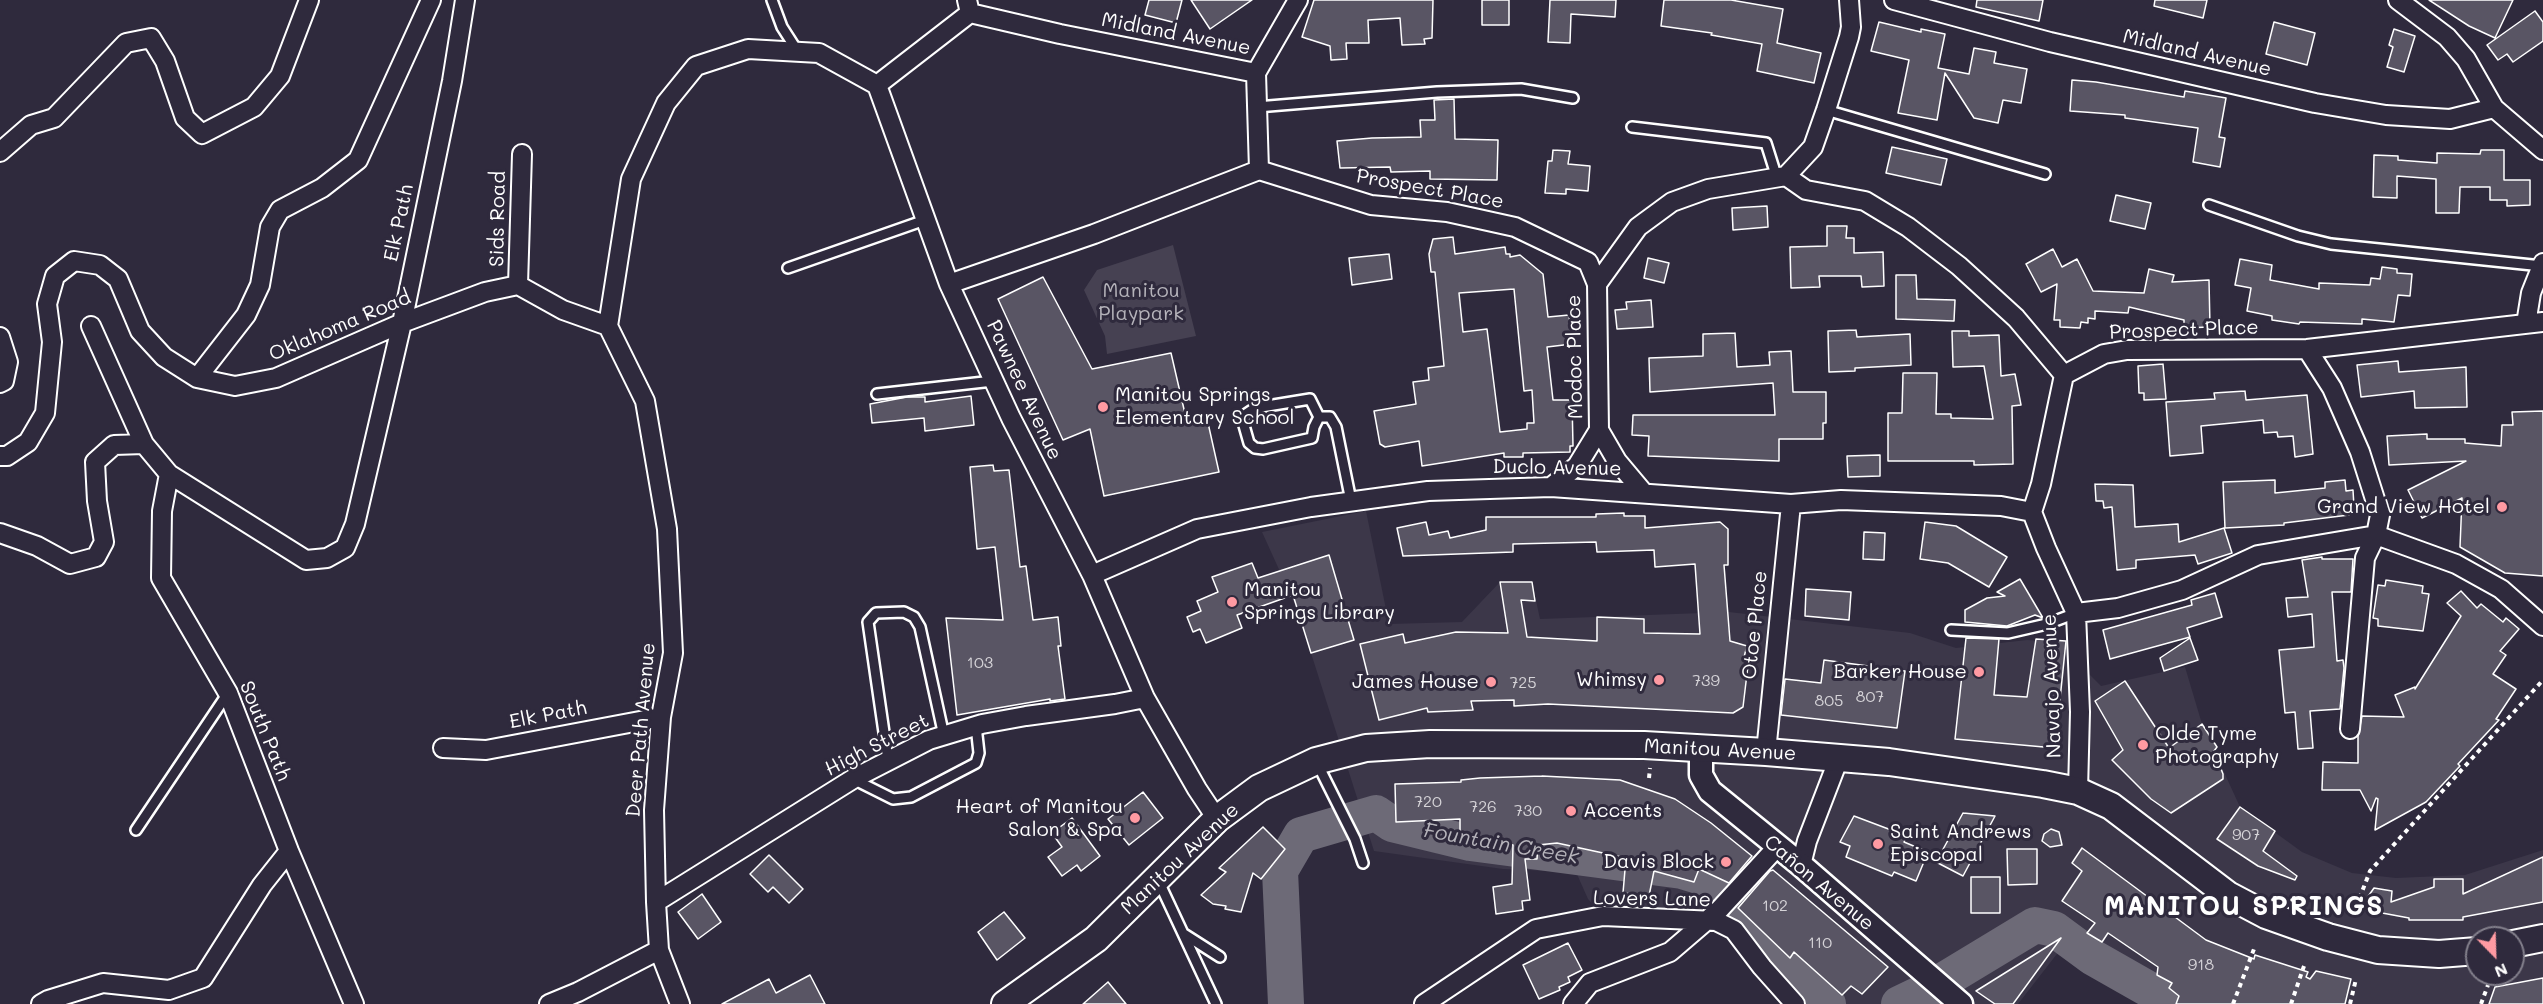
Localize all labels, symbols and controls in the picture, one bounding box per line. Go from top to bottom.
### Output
street label: Midland Avenue [1099,8,1253,60]
street label: Midland Avenue [2120,24,2274,82]
street label: Prospect Place [1354,164,1506,214]
street label: Sids Road [485,171,511,267]
street label: Elk Path [379,182,419,264]
park label: Manitou Playpark [1098,279,1184,326]
street label: Oklahoma Road [265,285,415,367]
street label: Modoc Place [1562,295,1588,419]
street label: Prospect Place [2109,315,2259,345]
street label: Pawnee Avenue [981,316,1067,464]
place label: Manitou Springs Elementary School [1115,383,1294,430]
marker: Manitou Springs Elementary School [1096,400,1110,414]
street label: Duclo Avenue [1492,455,1622,481]
place label: Grand View Hotel [2317,495,2490,519]
marker: Grand View Hotel [2495,500,2509,514]
street label: Otoe Place [1737,569,1773,681]
place label: Manitou Springs Library [1244,578,1395,625]
marker: Manitou Springs Library [1225,595,1239,609]
street label: Navajo Avenue [2037,613,2067,759]
street label: Deer Path Avenue [621,642,661,818]
house number: 103 [967,653,993,673]
place label: Barker House [1833,660,1967,684]
marker: Barker House [1972,665,1986,679]
place label: Whimsy [1576,668,1647,692]
place label: James House [1352,670,1479,694]
house number: 739 [1692,671,1720,691]
house number: 725 [1509,673,1537,693]
marker: Whimsy [1652,673,1666,687]
marker: James House [1484,675,1498,689]
street label: South Path [234,678,296,784]
house number: 807 [1856,687,1884,707]
house number: 805 [1815,691,1843,711]
street label: Elk Path [507,696,589,734]
street label: High Street [821,709,933,781]
place label: Olde Tyme Photography [2155,722,2279,769]
street label: Manitou Avenue [1643,734,1797,766]
marker: Olde Tyme Photography [2136,738,2150,752]
house number: 720 [1414,792,1442,812]
place label: Heart of Manitou Salon & Spa [955,795,1123,842]
house number: 726 [1469,797,1497,817]
street label: Manitou Avenue [1116,798,1244,920]
place label: Accents [1583,799,1662,823]
house number: 730 [1514,801,1542,821]
marker: Accents [1564,804,1578,818]
marker: Heart of Manitou Salon & Spa [1128,811,1142,825]
water label: Fountain Creek [1421,818,1581,870]
place label: Saint Andrews Episcopal [1890,820,2031,867]
house number: 907 [2232,825,2260,845]
street label: Cañon Avenue [1759,830,1879,936]
marker: Saint Andrews Episcopal [1871,837,1885,851]
place label: Davis Block [1603,850,1714,874]
marker: Davis Block [1719,855,1733,869]
street label: Lovers Lane [1593,886,1711,912]
district label: MANITOU SPRINGS [2104,891,2384,923]
house number: 102 [1762,896,1788,916]
north arrow [2465,926,2525,986]
house number: 110 [1808,933,1832,953]
house number: 918 [2188,955,2214,975]
text: N [2492,959,2511,983]

